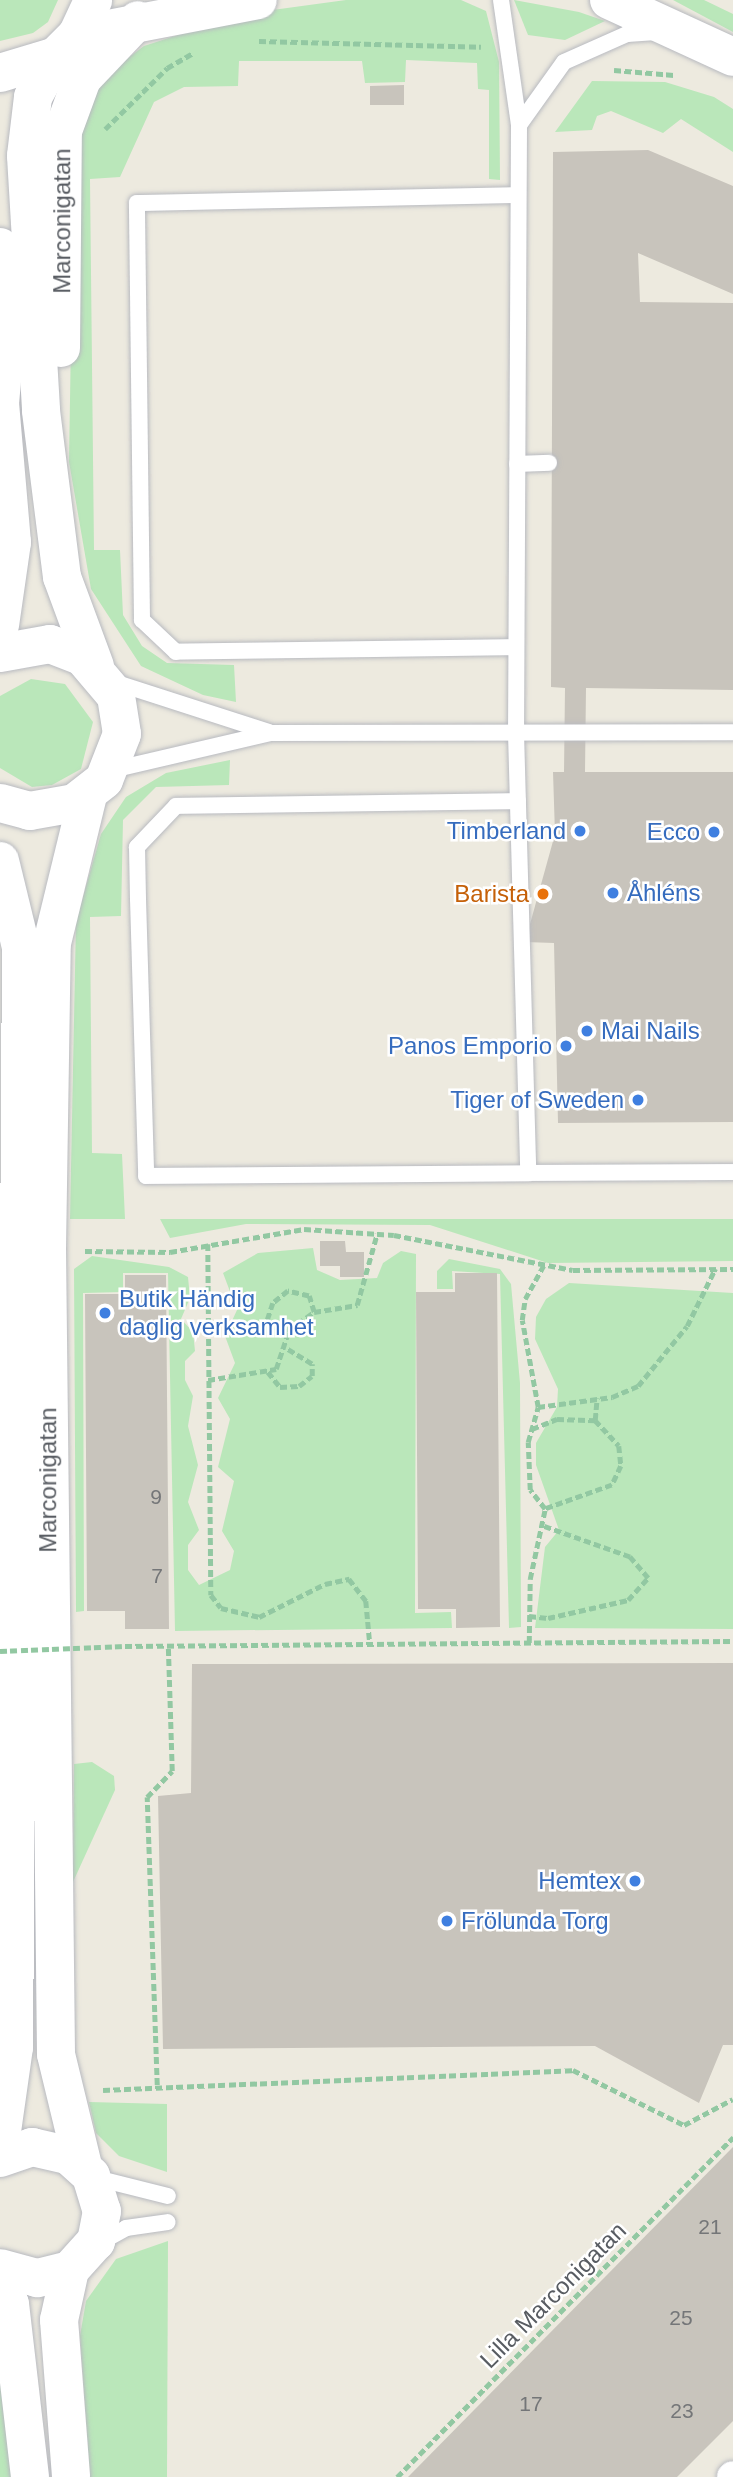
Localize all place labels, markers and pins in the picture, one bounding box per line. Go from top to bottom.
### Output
place label: Timberland [447,817,566,845]
place label: Ecco [647,818,700,846]
marker: Timberland [572,823,588,839]
marker: Ecco [706,824,722,840]
place label: Åhléns [627,879,700,907]
place label: Barista [454,880,529,908]
marker: Åhléns [605,885,621,901]
marker: Barista [535,886,551,902]
place label: Mai Nails [601,1017,700,1045]
marker: Mai Nails [579,1023,595,1039]
place label: Panos Emporio [388,1032,552,1060]
marker: Panos Emporio [558,1038,574,1054]
place label: Tiger of Sweden [450,1086,624,1114]
marker: Tiger of Sweden [630,1092,646,1108]
place label: Butik Händig daglig verksamhet [119,1285,314,1341]
marker: Butik Händig daglig verksamhet [97,1305,113,1321]
place label: Hemtex [538,1867,621,1895]
marker: Hemtex [627,1873,643,1889]
place label: Frölunda Torg [461,1907,609,1935]
marker: Frölunda Torg [439,1913,455,1929]

